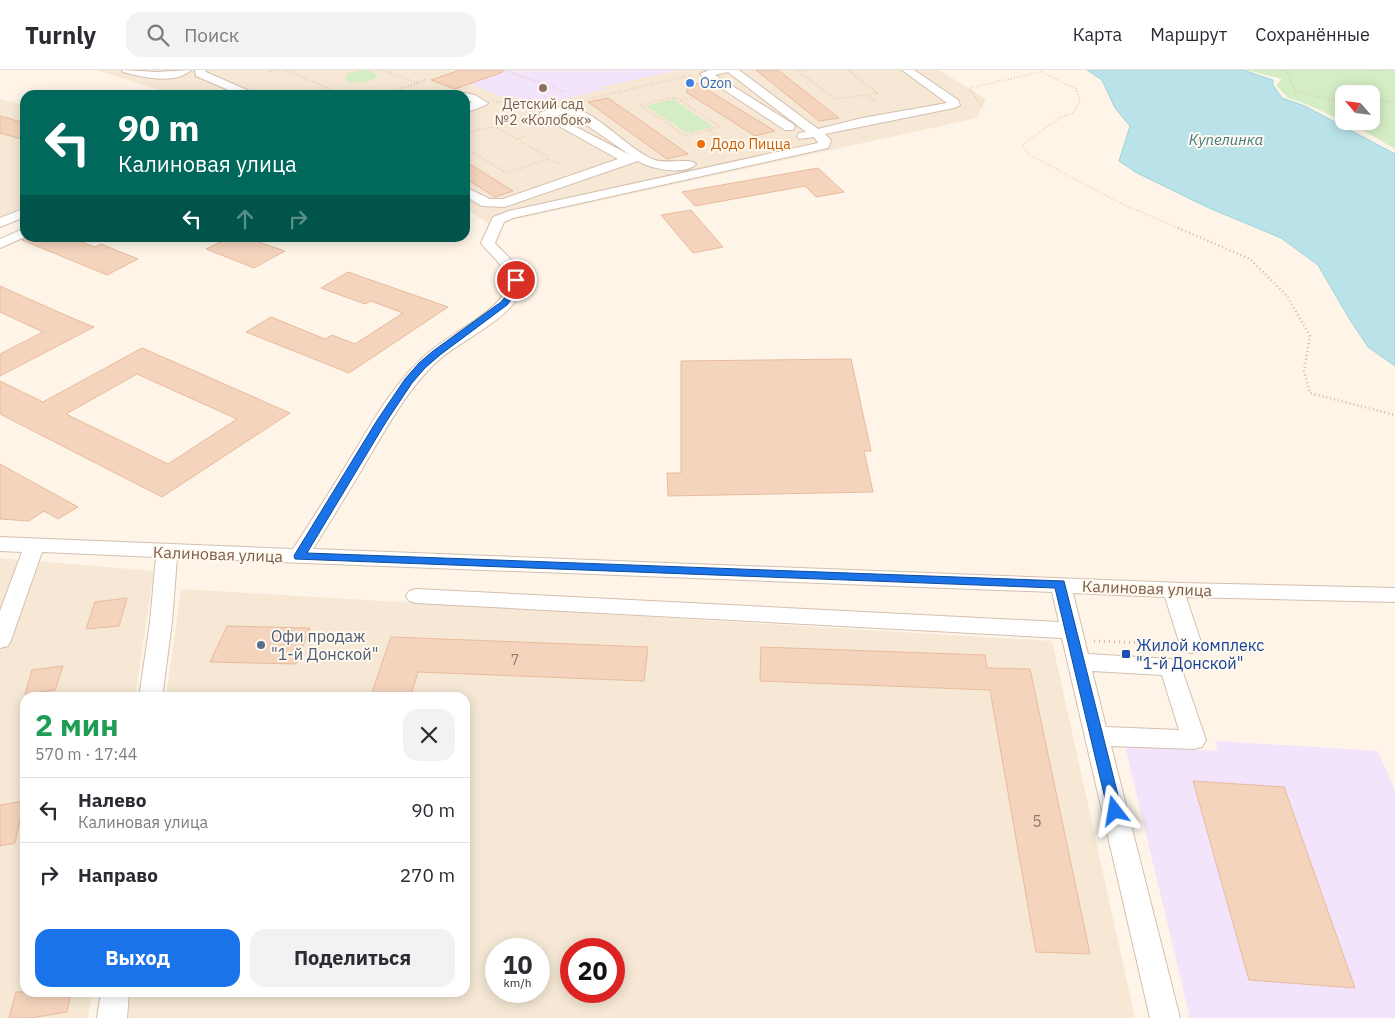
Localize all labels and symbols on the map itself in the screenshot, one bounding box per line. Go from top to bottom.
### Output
place label: Ozon [700,74,732,92]
marker: Ozon [684,77,696,89]
marker: Детский сад №2 «Колобок» [537,82,549,94]
north arrow [1335,85,1380,130]
place label: Детский сад №2 «Колобок» [495,95,591,129]
water label: Купелинка [1189,130,1263,149]
place label: Додо Пицца [711,135,791,153]
marker: Додо Пицца [695,138,707,150]
pin [495,259,537,301]
street label: Калиновая улица [153,542,284,566]
street label: Калиновая улица [1082,576,1213,600]
place label: Офи продаж "1-й Донской" [271,626,378,664]
place label: Жилой комплекс "1-й Донской" [1136,635,1264,673]
marker: Офи продаж "1-й Донской" [255,639,267,651]
marker: Жилой комплекс "1-й Донской" [1120,648,1132,660]
house number: 7 [511,651,519,669]
position arrow [1088,784,1140,836]
house number: 5 [1032,811,1042,831]
speed limit sign: 20 [560,938,625,1003]

